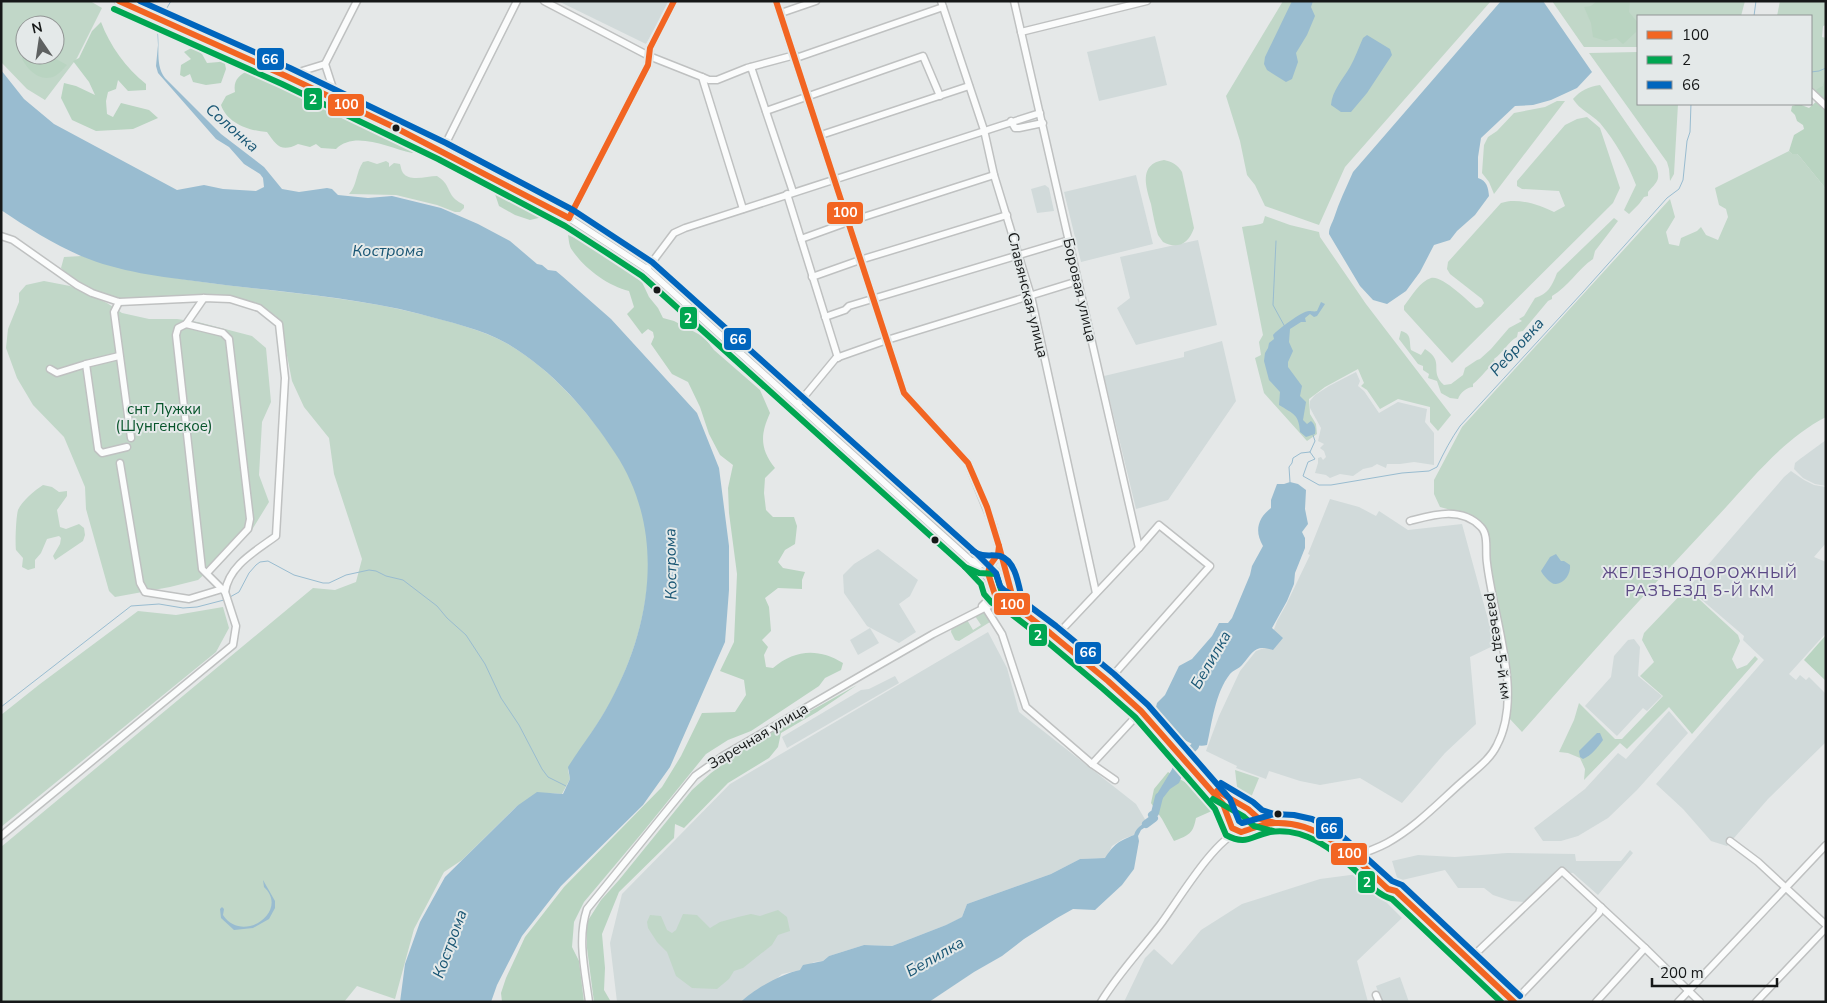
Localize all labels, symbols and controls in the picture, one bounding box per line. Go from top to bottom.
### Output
north arrow [15,15,65,65]
legend [1637,15,1812,105]
text: N [30,17,44,38]
text: 100 [1682,25,1709,45]
line badge: 66 [256,47,285,71]
text: 66 [262,50,278,69]
text: 2 [1682,50,1691,70]
text: 66 [1682,75,1700,95]
line badge: 2 [303,87,323,111]
text: 2 [309,90,317,109]
line badge: 100 [327,93,365,117]
text: 100 [333,95,359,114]
water label: Солонка [201,99,263,157]
unlabelled marker [391,123,401,133]
line badge: 100 [826,201,864,225]
text: 100 [832,203,858,222]
street label: Славянская улица [1003,230,1053,360]
street label: Боровая улица [1058,236,1102,344]
water label: Кострома [352,240,424,262]
unlabelled marker [652,285,662,295]
line badge: 2 [679,306,698,330]
text: 2 [684,309,692,328]
water label: Ребровка [1485,313,1549,381]
line badge: 66 [723,327,752,351]
text: 66 [730,330,746,349]
park label: снт Лужки (Шунгенское) [116,399,212,436]
water label: Кострома [659,528,683,600]
unlabelled marker [930,535,940,545]
district label: ЖЕЛЕЗНОДОРОЖНЫЙ РАЗЪЕЗД 5-Й КМ [1602,562,1798,602]
street label: разъезд 5-й км [1482,591,1516,701]
line badge: 100 [993,592,1031,616]
text: 100 [999,595,1025,614]
line badge: 2 [1028,623,1048,647]
text: 2 [1034,626,1042,645]
water label: Белилка [1185,627,1237,693]
line badge: 66 [1074,641,1102,665]
text: 66 [1080,643,1096,662]
street label: Заречная улица [704,698,812,774]
unlabelled marker [1273,809,1283,819]
line badge: 66 [1315,816,1344,840]
text: 66 [1321,819,1337,838]
line badge: 100 [1330,842,1368,866]
text: 100 [1336,844,1362,863]
line badge: 2 [1357,870,1376,894]
text: 2 [1363,873,1371,892]
water label: Кострома [427,907,473,981]
water label: Белилка [902,931,968,983]
scale bar [1652,956,1777,988]
text: 200 m [1660,963,1704,983]

